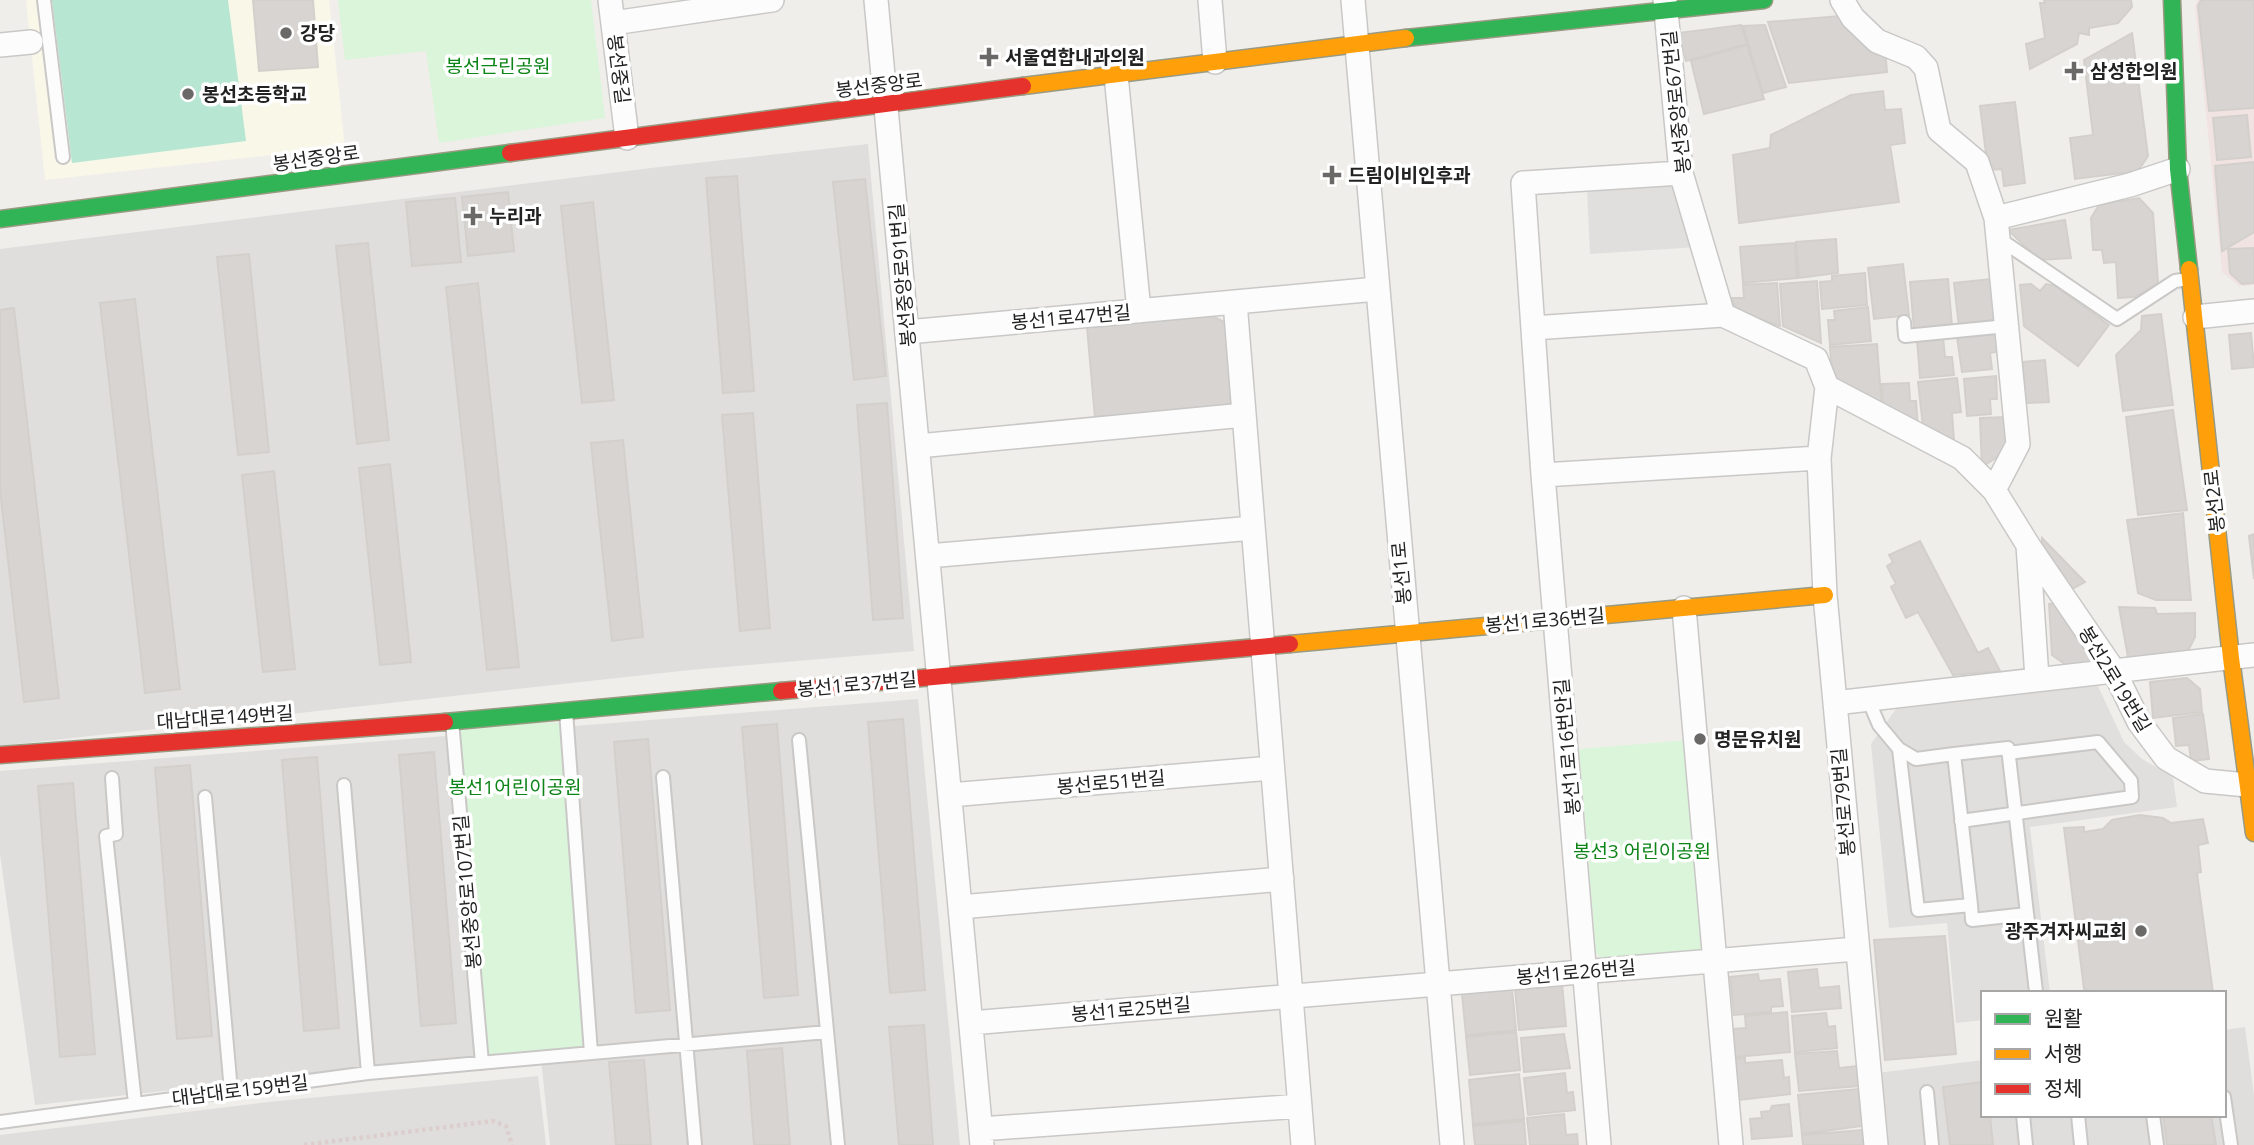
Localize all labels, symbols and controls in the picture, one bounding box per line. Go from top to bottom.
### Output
place label: 강당 [300,20,335,46]
marker: 강당 [278,25,294,41]
street label: 봉선중앙로67번길 [1656,29,1696,175]
street label: 봉선중길 [602,33,636,105]
place label: 서울연합내과의원 [1005,44,1145,70]
marker: 서울연합내과의원 [979,47,999,67]
park label: 봉선근린공원 [446,53,550,79]
place label: 삼성한의원 [2090,58,2177,84]
marker: 삼성한의원 [2064,61,2084,81]
street label: 봉선중앙로 [834,67,924,103]
place label: 봉선초등학교 [202,81,307,107]
marker: 봉선초등학교 [180,86,196,102]
street label: 봉선중앙로 [271,139,361,177]
place label: 드림이비인후과 [1348,162,1471,188]
marker: 드림이비인후과 [1322,165,1342,185]
street label: 봉선중앙로91번길 [883,202,921,348]
place label: 누리과 [489,203,542,229]
marker: 누리과 [463,206,483,226]
street label: 봉선1로47번길 [1010,299,1132,335]
street label: 봉선2로 [2198,468,2230,534]
street label: 봉선1로 [1385,540,1417,606]
street label: 봉선1로36번길 [1484,602,1606,638]
street label: 봉선2로19번길 [2073,621,2157,737]
street label: 봉선1로37번길 [796,666,918,702]
street label: 봉선1로16번안길 [1548,677,1586,817]
street label: 대남대로149번길 [156,699,294,735]
place label: 명문유치원 [1714,726,1801,752]
marker: 명문유치원 [1692,731,1708,747]
street label: 봉선로79번길 [1825,747,1861,857]
street label: 봉선로51번길 [1056,764,1166,800]
park label: 봉선1어린이공원 [448,774,582,800]
street label: 봉선중앙로107번길 [447,814,487,970]
park label: 봉선3 어린이공원 [1573,838,1711,864]
place label: 광주겨자씨교회 [2005,918,2127,944]
marker: 광주겨자씨교회 [2133,923,2149,939]
street label: 봉선1로26번길 [1515,954,1637,990]
street label: 봉선1로25번길 [1070,991,1192,1027]
legend [1981,991,2226,1117]
text: 원활 [2044,1004,2083,1032]
text: 서행 [2044,1039,2083,1067]
street label: 대남대로159번길 [170,1069,310,1111]
text: 정체 [2044,1074,2083,1102]

